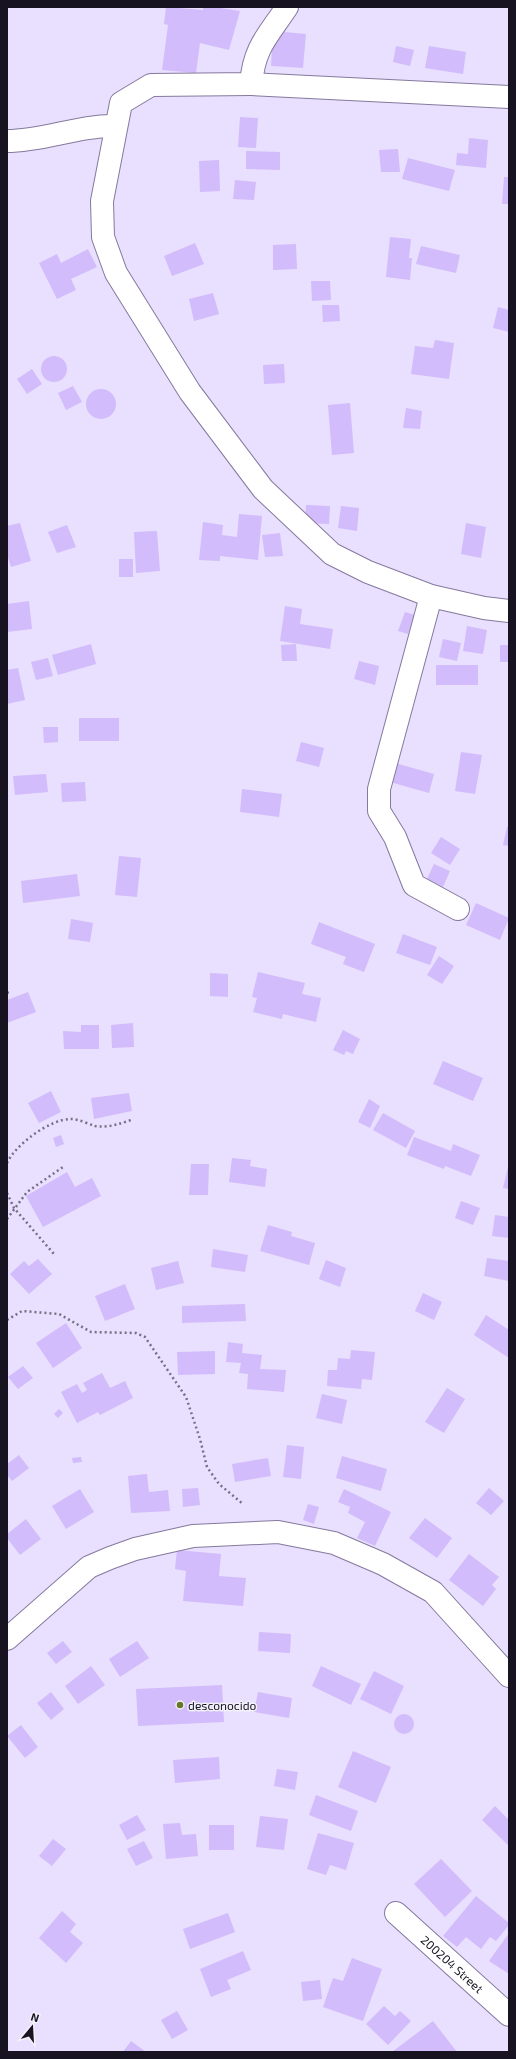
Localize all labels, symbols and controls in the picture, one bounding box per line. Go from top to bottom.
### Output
place label: desconocido [188,1698,257,1712]
marker: desconocido [175,1700,185,1710]
street label: 200204 Street [419,1932,487,1996]
north arrow [12,2007,52,2047]
text: N [29,2010,41,2024]

